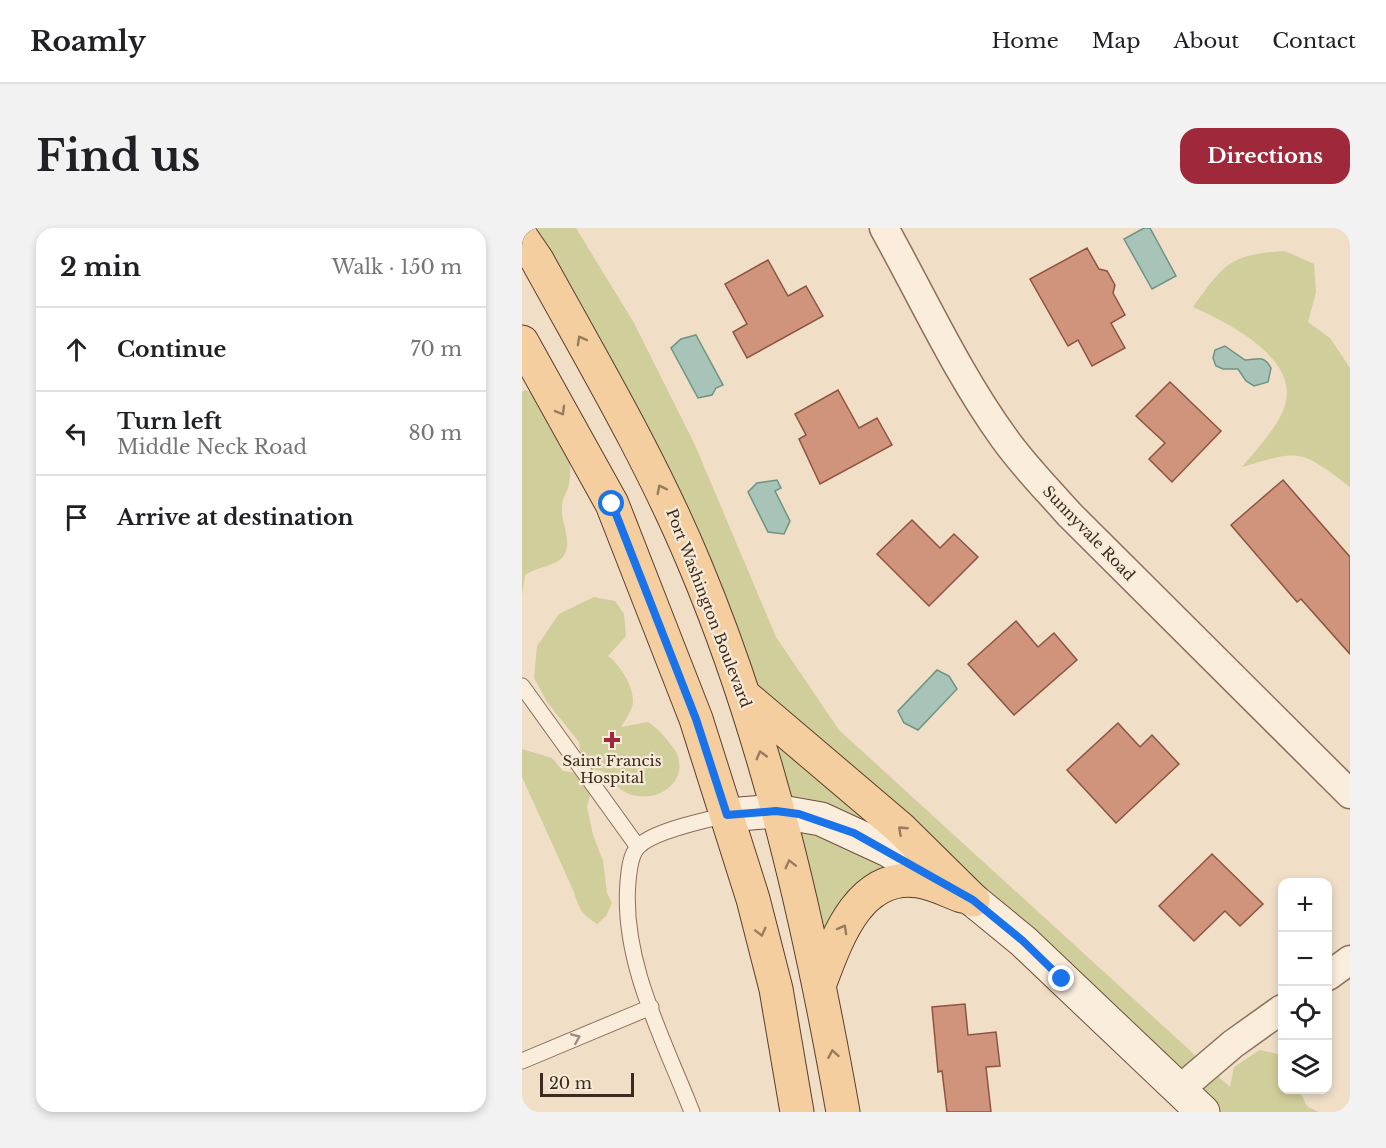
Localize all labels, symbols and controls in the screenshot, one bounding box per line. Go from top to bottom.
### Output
text: Roamly [30,24,146,59]
text: Home [992,28,1059,54]
text: Map [1092,28,1140,54]
text: About [1173,28,1239,54]
text: Contact [1272,28,1356,54]
button: Directions [1180,128,1350,184]
text: Find us [36,130,200,182]
text: 2 min [60,251,141,283]
text: Walk · 150 m [332,255,462,279]
icon: ahead [60,333,93,366]
one-way arrow [577,335,588,346]
text: Continue [117,336,226,363]
text: 70 m [410,337,462,361]
one-way arrow [554,405,566,415]
text: Turn left [117,408,222,435]
icon: left [60,417,93,450]
text: 80 m [408,421,462,445]
text: Middle Neck Road [117,435,307,459]
street label: Sunnyvale Road [1039,482,1139,584]
one-way arrow [657,484,668,495]
route start [598,490,624,516]
icon: arrive [60,501,93,534]
text: Arrive at destination [117,504,354,531]
street label: Port Washington Boulevard [662,506,756,710]
marker: Saint Francis Hospital [603,731,621,749]
one-way arrow [756,750,769,760]
place label: Saint Francis Hospital [562,751,662,787]
one-way arrow [898,826,908,837]
one-way arrow [785,859,797,870]
map controls [1278,878,1332,1094]
button: + [1278,878,1332,932]
one-way arrow [836,925,847,936]
one-way arrow [754,926,767,936]
button: − [1278,932,1332,986]
route end [1048,965,1074,991]
button: locate [1278,986,1332,1040]
one-way arrow [570,1033,581,1045]
button: layers [1278,1040,1332,1094]
one-way arrow [827,1050,840,1060]
scale bar [540,1070,634,1098]
text: 20 m [549,1073,592,1093]

